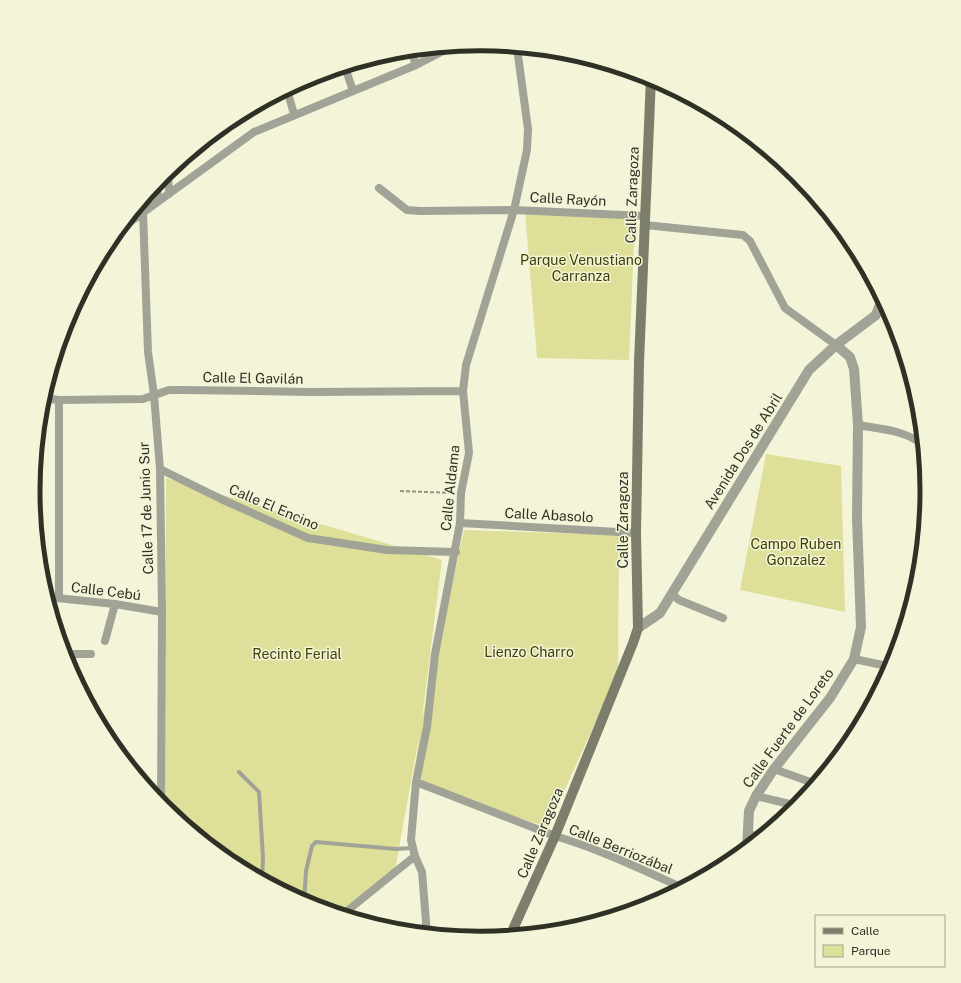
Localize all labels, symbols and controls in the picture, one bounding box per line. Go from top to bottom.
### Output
street label: Calle Zaragoza [622,146,642,244]
street label: Calle Rayón [529,189,607,209]
park label: Parque Venustiano Carranza [520,252,642,284]
street label: Calle El Gavilán [202,369,304,387]
street label: Avenida Dos de Abril [701,390,785,512]
street label: Calle 17 de Junio Sur [136,441,156,575]
street label: Calle Aldama [438,444,462,532]
street label: Calle Zaragoza [615,472,631,568]
street label: Calle El Encino [227,481,321,533]
street label: Calle Abasolo [504,505,594,525]
park label: Campo Ruben Gonzalez [751,536,841,568]
street label: Calle Cebú [70,579,142,603]
park label: Lienzo Charro [484,644,574,660]
park label: Recinto Ferial [252,646,342,662]
street label: Calle Fuerte de Loreto [739,665,837,791]
street label: Calle Zaragoza [514,785,566,881]
street label: Calle Berriozábal [567,821,675,877]
legend [815,915,945,967]
text: Calle [851,924,880,938]
text: Parque [851,944,891,958]

